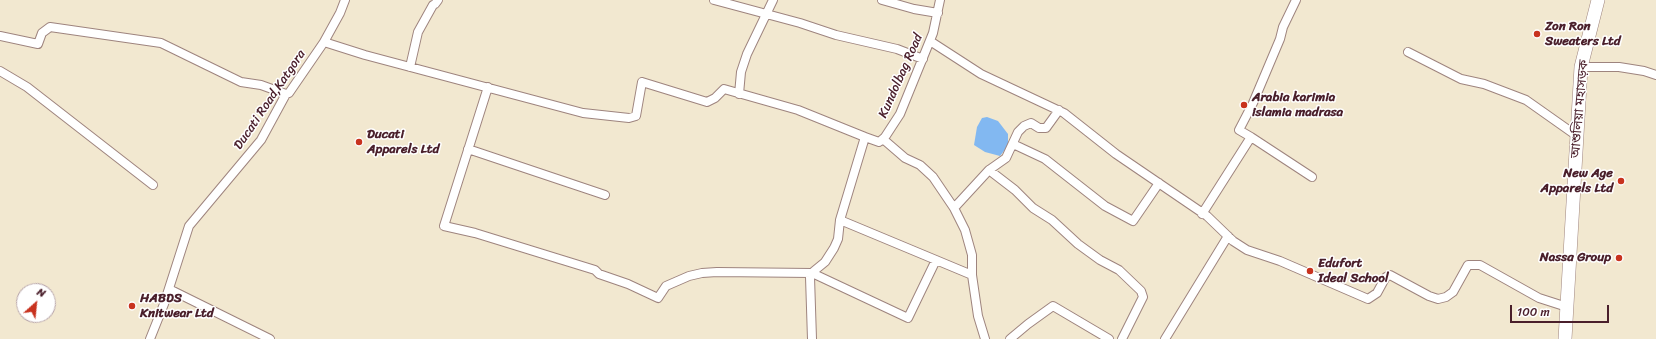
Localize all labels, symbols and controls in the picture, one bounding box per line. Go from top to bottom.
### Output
place label: Zon Ron Sweaters Ltd [1545,19,1621,50]
marker: Zon Ron Sweaters Ltd [1532,29,1542,39]
street label: Kundolbag Road [875,31,927,121]
street label: Ducati Road,Katgora [231,47,309,153]
street label: আশুলিয়া মহাসড়ক [1568,59,1592,159]
place label: Arabia karimia islamia madrasa [1252,90,1343,121]
marker: Arabia karimia islamia madrasa [1239,100,1249,110]
place label: Ducati Apparels Ltd [367,127,439,158]
marker: Ducati Apparels Ltd [354,137,364,147]
place label: New Age Apparels Ltd [1541,166,1613,197]
marker: New Age Apparels Ltd [1616,176,1626,186]
place label: Nassa Group [1540,250,1611,266]
marker: Nassa Group [1614,253,1624,263]
place label: Edufort Ideal School [1318,256,1389,287]
marker: Edufort Ideal School [1305,266,1315,276]
north arrow [16,283,56,323]
text: N [34,283,49,303]
place label: HABDS Knitwear Ltd [140,291,214,322]
scale bar [1512,297,1611,323]
marker: HABDS Knitwear Ltd [127,301,137,311]
text: 100 m [1517,301,1550,323]

